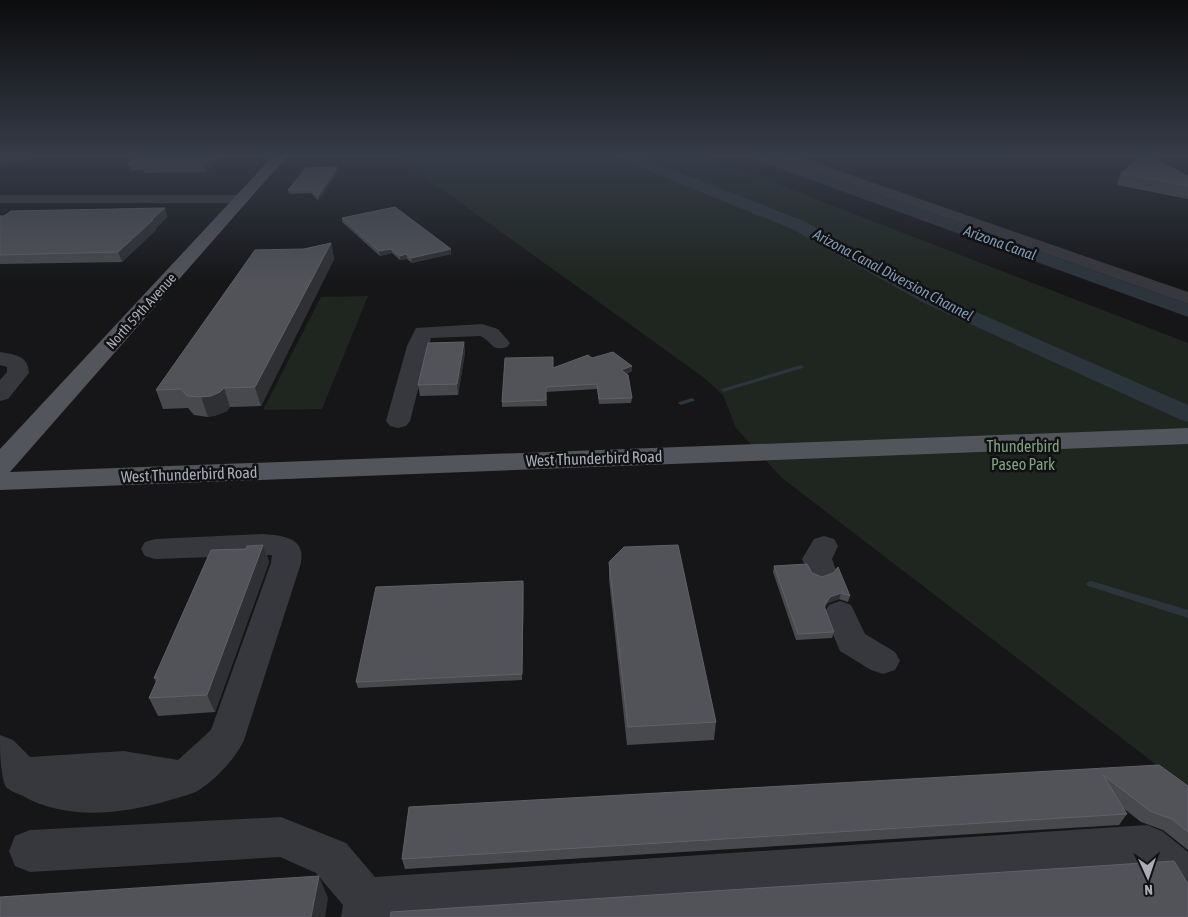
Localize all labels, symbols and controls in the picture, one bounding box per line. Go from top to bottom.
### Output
water label: Arizona Canal [961,221,1039,263]
water label: Arizona Canal Diversion Channel [810,225,976,324]
street label: North 59th Avenue [103,270,179,352]
park label: Thunderbird Paseo Park [986,437,1060,473]
street label: West Thunderbird Road [525,447,663,469]
street label: West Thunderbird Road [120,463,258,485]
north arrow [1123,852,1173,902]
text: N [1144,882,1153,898]

